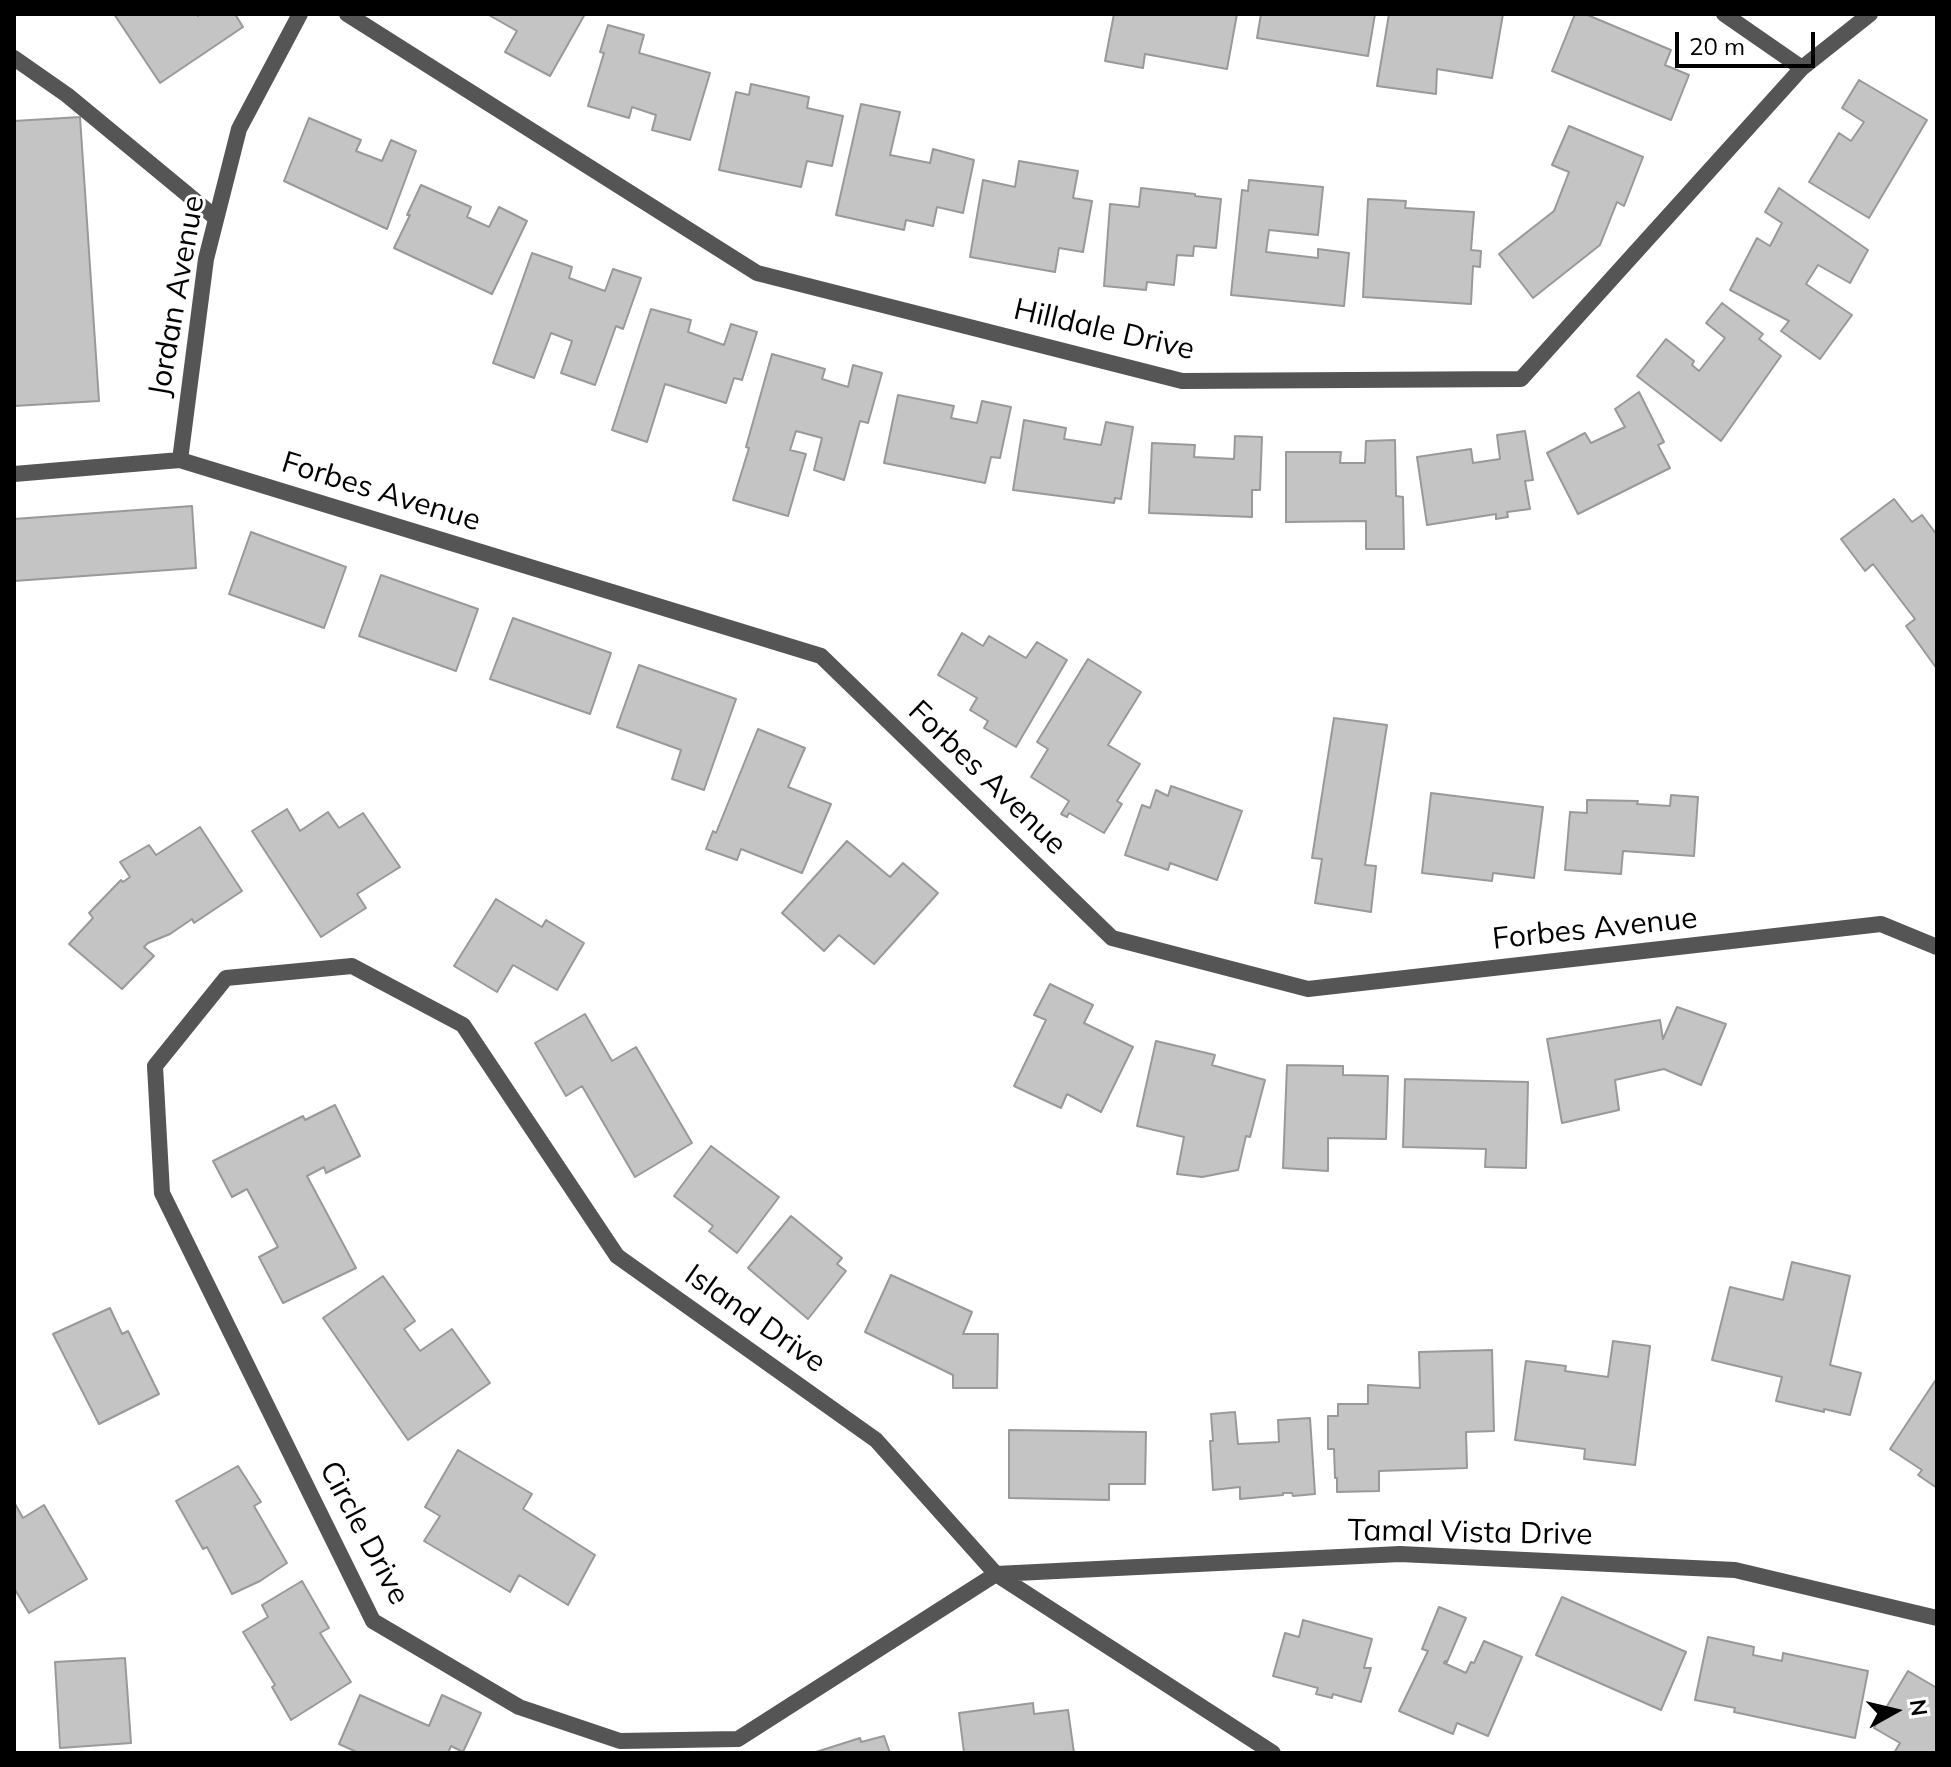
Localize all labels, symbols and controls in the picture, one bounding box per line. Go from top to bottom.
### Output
scale bar [1679,16,1819,66]
text: 20 m [1689,31,1745,61]
street label: Jordan Avenue [142,193,212,399]
street label: Hilldale Drive [1010,292,1198,368]
street label: Forbes Avenue [277,445,485,539]
street label: Forbes Avenue [900,694,1074,862]
street label: Forbes Avenue [1491,900,1699,958]
street label: Island Drive [678,1257,832,1381]
street label: Circle Drive [311,1455,417,1611]
street label: Tamal Vista Drive [1347,1513,1593,1553]
north arrow [1855,1671,1935,1751]
text: N [1904,1697,1934,1718]

